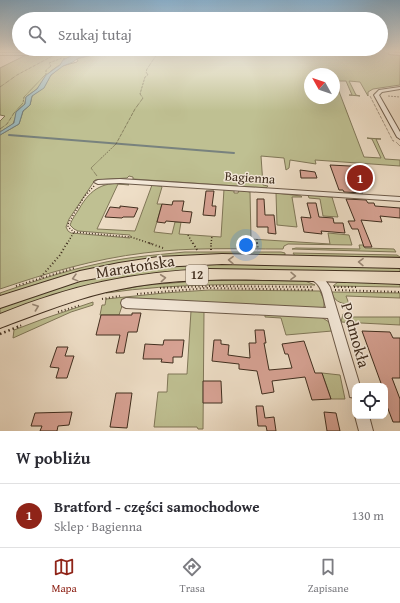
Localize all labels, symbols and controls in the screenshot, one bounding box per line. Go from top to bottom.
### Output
search box [12,12,388,56]
icon: search [26,23,48,45]
text: Szukaj tutaj [58,24,132,45]
north arrow [304,68,340,104]
pin: 1 [347,163,373,193]
street label: Bagienna [224,166,277,189]
your location [236,235,256,255]
street label: Maratońska [94,248,177,284]
one-way arrow [228,255,234,264]
one-way arrow [358,258,364,266]
road number: 12 [186,265,208,285]
one-way arrow [290,272,296,280]
one-way arrow [71,273,78,281]
one-way arrow [160,273,166,282]
street label: Podmokła [335,300,377,371]
one-way arrow [33,303,40,311]
map controls [352,383,388,419]
button: locate [352,383,388,419]
text: W pobliżu [16,445,91,470]
text: Bratford - części samochodowe [54,496,260,517]
text: 1 [26,506,32,525]
text: 130 m [352,506,384,525]
text: Sklep · Bagienna [54,517,142,536]
tab: Mapa [51,556,77,596]
tab: Trasa [180,556,205,596]
tab: Zapisane [308,556,349,596]

